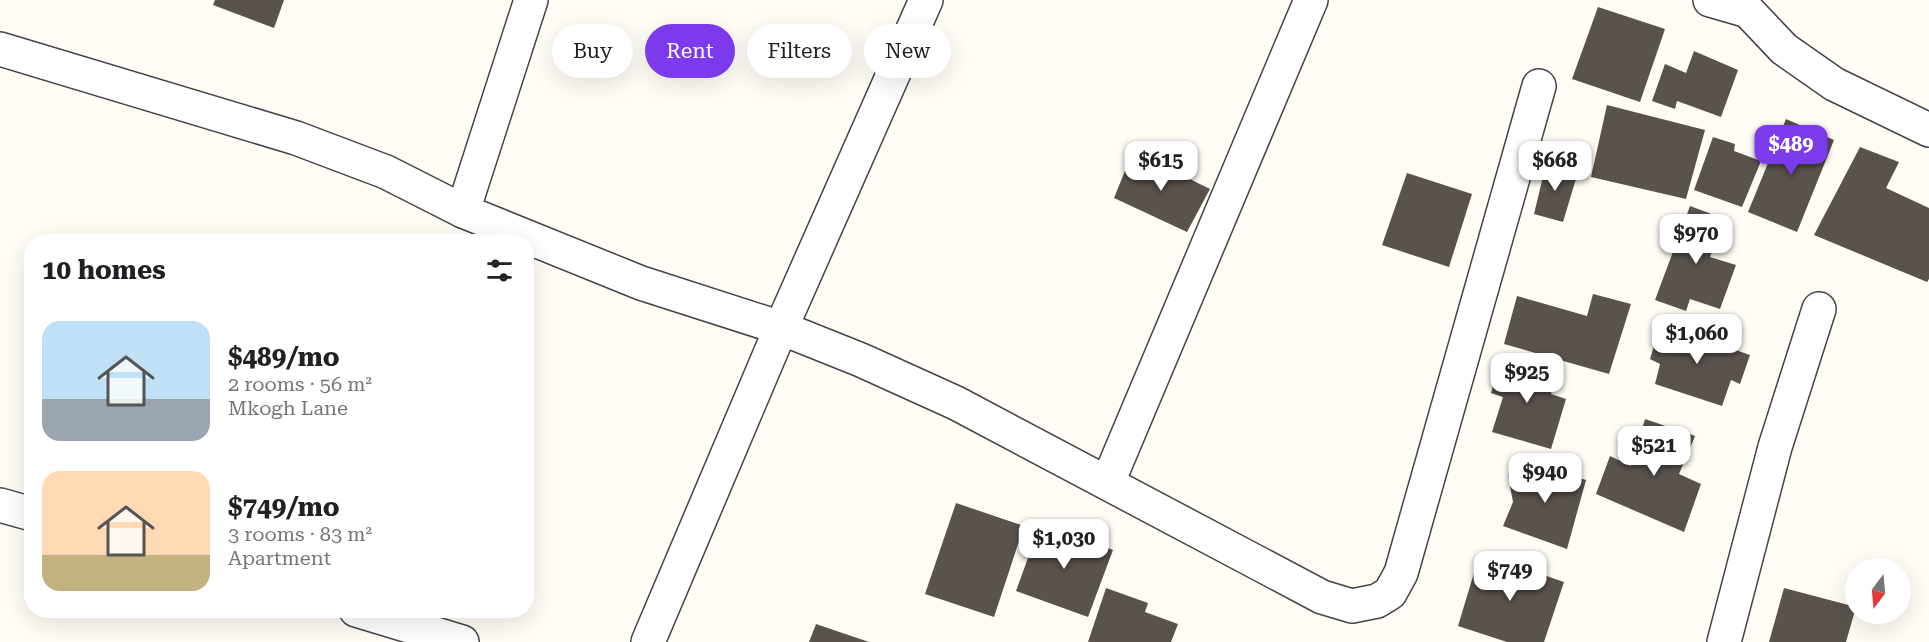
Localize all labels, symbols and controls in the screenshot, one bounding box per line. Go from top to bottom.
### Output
chip: Buy [552,24,633,78]
chip: Rent [645,24,735,78]
chip: Filters [747,24,852,78]
chip: New [864,24,951,78]
pin: $489 [1755,125,1827,176]
text: $489 [1769,132,1813,156]
pin: $615 [1125,141,1197,192]
pin: $668 [1519,141,1591,192]
text: $615 [1139,148,1183,172]
text: $668 [1533,148,1577,172]
pin: $970 [1660,214,1732,265]
text: $970 [1674,221,1718,245]
icon: filters [483,254,516,287]
text: 10 homes [42,255,166,285]
pin: $1,060 [1648,314,1746,365]
text: $1,060 [1666,321,1728,345]
text: $489/mo [228,342,340,372]
icon: home [90,345,162,417]
pin: $925 [1491,353,1563,404]
text: $925 [1505,360,1549,384]
text: 2 rooms · 56 m² [228,372,372,396]
text: Mkogh Lane [228,396,348,420]
pin: $521 [1618,426,1690,477]
text: $521 [1632,433,1676,457]
pin: $940 [1509,453,1581,504]
text: $940 [1523,460,1567,484]
text: $749/mo [228,492,340,522]
icon: home [90,495,162,567]
pin: $1,030 [1015,519,1113,570]
text: 3 rooms · 83 m² [228,522,372,546]
text: $1,030 [1033,526,1095,550]
text: Apartment [228,546,331,570]
pin: $749 [1474,551,1546,602]
text: $749 [1488,558,1532,582]
north arrow [1845,558,1911,624]
map controls [1845,558,1911,624]

